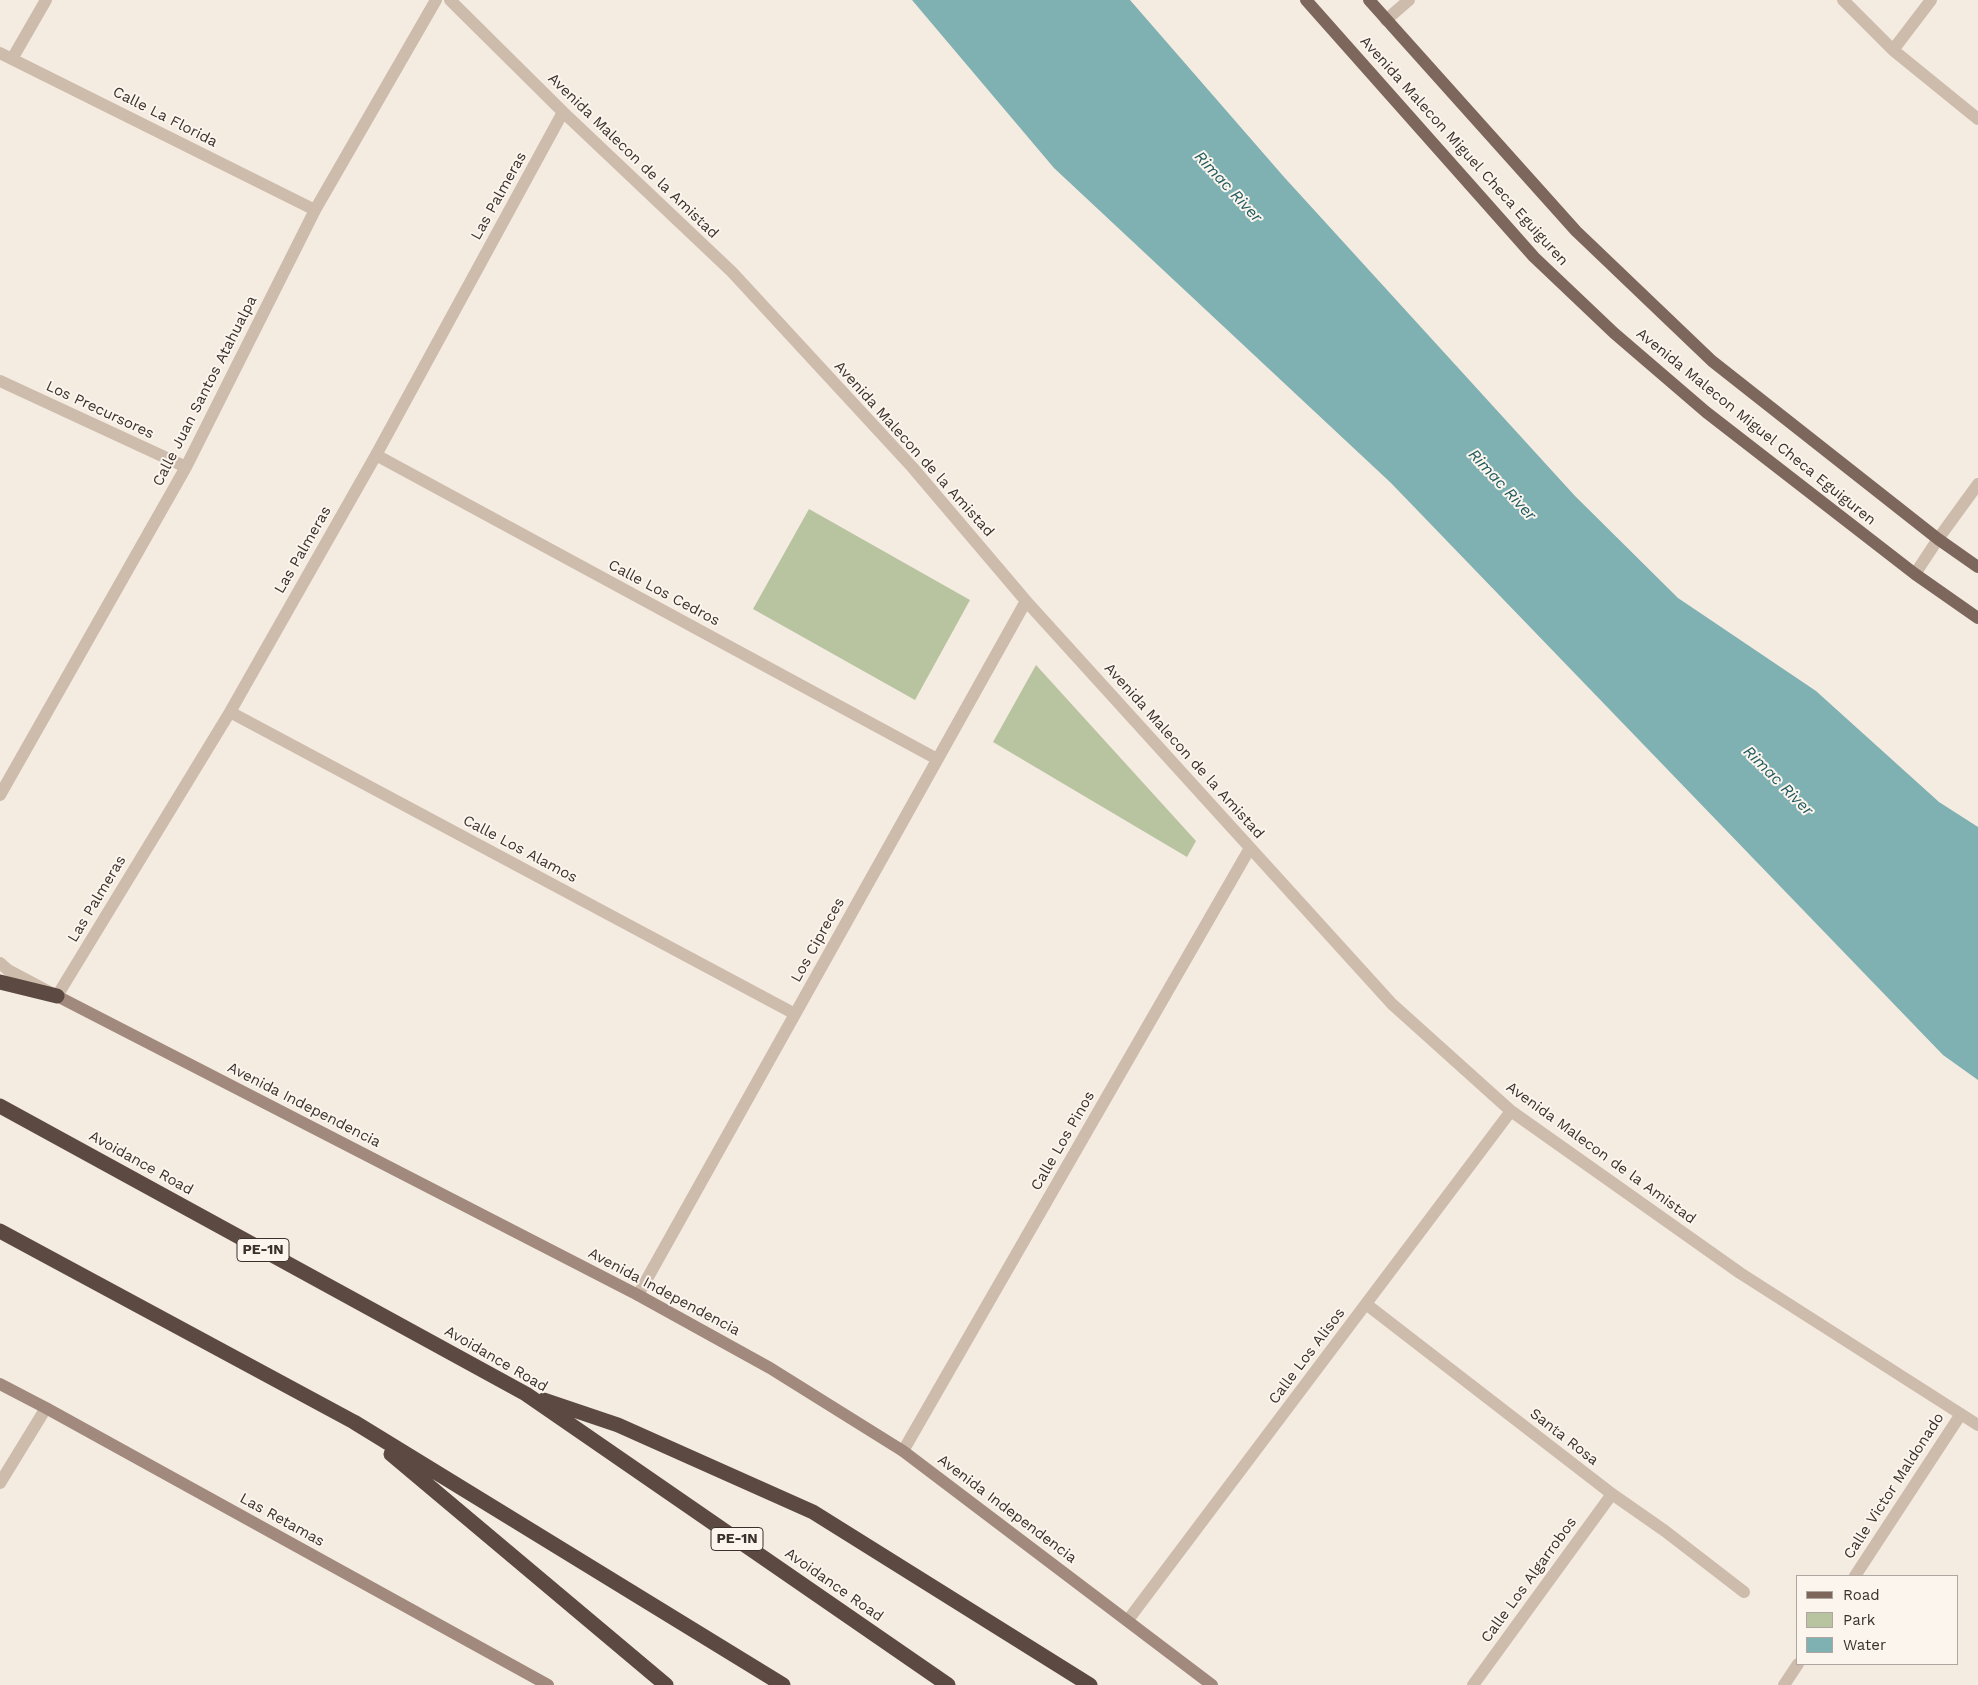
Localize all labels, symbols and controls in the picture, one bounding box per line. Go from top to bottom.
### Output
street label: Avenida Malecon Miguel Checa Eguiguren [1356,32,1572,270]
street label: Avenida Malecon de la Amistad [544,70,722,242]
street label: Calle La Florida [110,83,220,151]
water label: Rimac River [1190,147,1266,227]
street label: Las Palmeras [467,149,531,243]
street label: Calle Juan Santos Atahualpa [149,293,261,489]
street label: Avenida Malecon Miguel Checa Eguiguren [1633,325,1879,529]
street label: Avenida Malecon de la Amistad [830,358,998,540]
street label: Los Precursores [43,377,157,443]
water label: Rimac River [1464,445,1540,525]
street label: Las Palmeras [271,503,335,597]
street label: Calle Los Cedros [605,556,723,630]
street label: Avenida Malecon de la Amistad [1100,660,1268,842]
water label: Rimac River [1739,742,1817,820]
street label: Calle Los Alamos [460,811,580,887]
street label: Las Palmeras [64,852,130,946]
street label: Los Cipreces [787,895,849,985]
street label: Avenida Independencia [224,1059,384,1151]
street label: Avenida Malecon de la Amistad [1503,1078,1699,1228]
street label: Calle Los Pinos [1027,1088,1099,1194]
street label: Avoidance Road [86,1127,196,1199]
road number: PE-1N [237,1238,289,1262]
street label: Avenida Independencia [585,1244,743,1340]
street label: Calle Los Alisos [1265,1304,1349,1408]
street label: Avoidance Road [441,1322,551,1396]
street label: Santa Rosa [1526,1405,1602,1469]
street label: Calle Victor Maldonado [1840,1409,1948,1563]
street label: Avenida Independencia [934,1451,1080,1567]
street label: Las Retamas [236,1489,328,1551]
street label: Calle Los Algarrobos [1477,1514,1581,1646]
road number: PE-1N [711,1528,763,1550]
street label: Avoidance Road [781,1544,887,1626]
legend [1796,1575,1958,1665]
text: Road [1843,1586,1880,1604]
text: Park [1843,1611,1875,1629]
text: Water [1843,1636,1886,1654]

